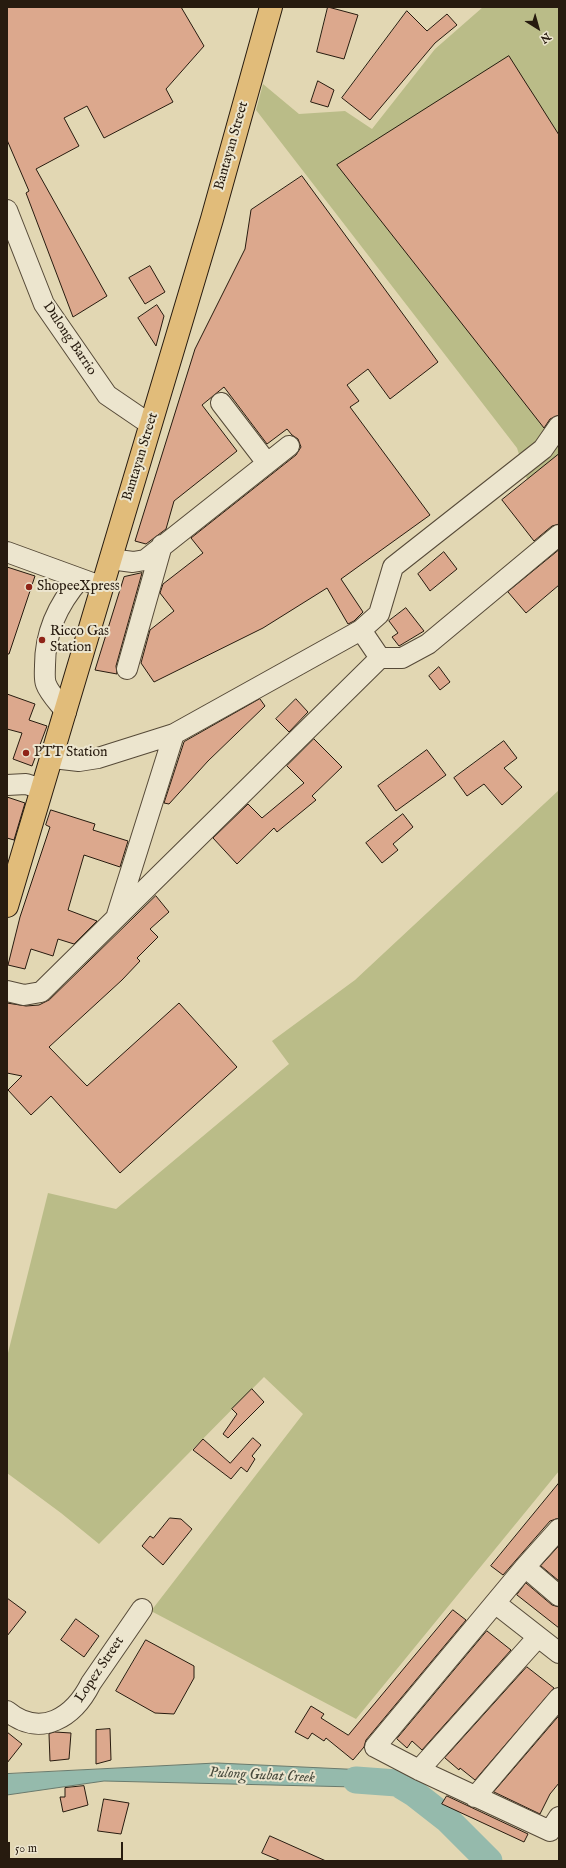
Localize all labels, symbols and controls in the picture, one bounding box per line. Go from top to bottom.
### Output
north arrow [518,8,558,48]
text: N [537,29,553,46]
street label: Bantayan Street [211,100,253,192]
street label: Dulong Barrio [38,299,100,379]
street label: Bantayan Street [120,411,162,503]
place label: ShopeeXpress [37,579,120,595]
marker: ShopeeXpress [24,582,34,592]
place label: Ricco Gas Station [50,624,109,656]
marker: Ricco Gas Station [37,635,47,645]
place label: PTT Station [34,745,107,761]
marker: PTT Station [21,748,31,758]
street label: Lopez Street [72,1634,128,1706]
water label: Pulong Gubat Creek [209,1764,315,1788]
scale bar [10,1834,125,1860]
text: 50 m [15,1841,37,1856]

